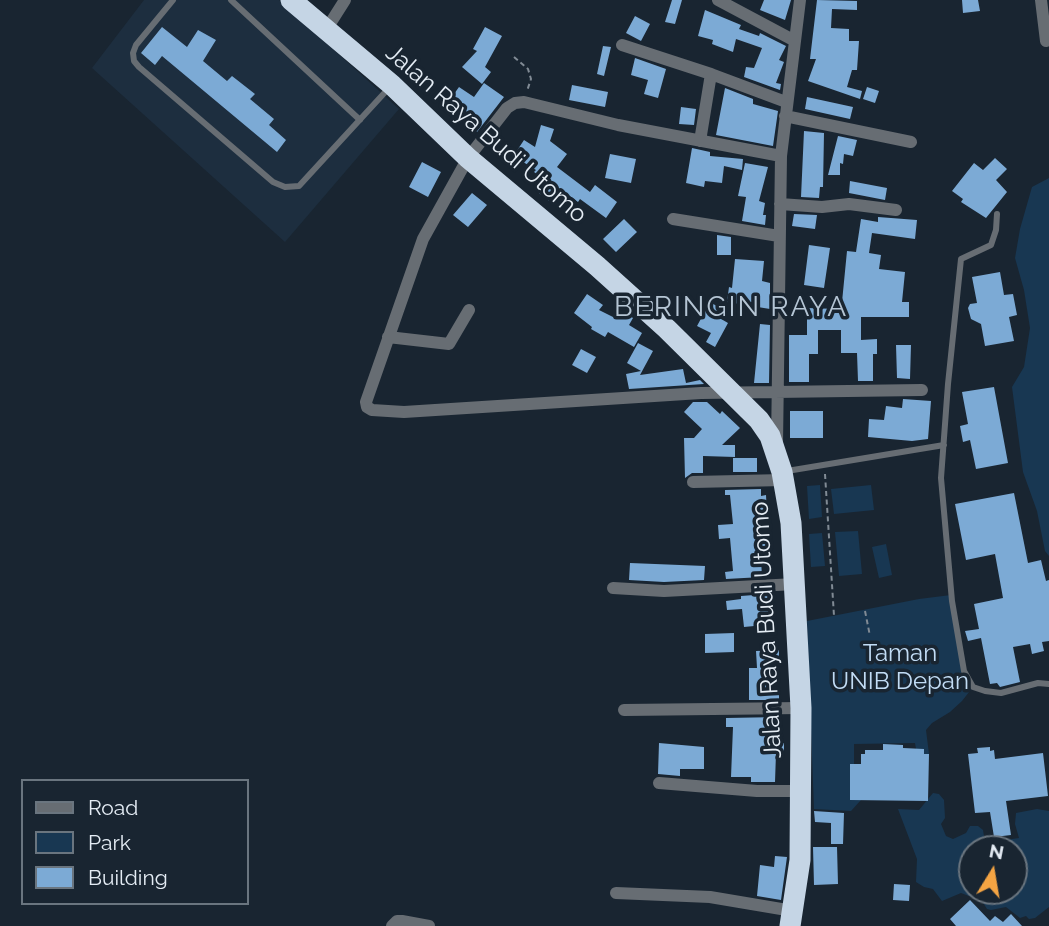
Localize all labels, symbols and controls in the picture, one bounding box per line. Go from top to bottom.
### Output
street label: Jalan Raya Budi Utomo [379,39,593,229]
district label: BERINGIN RAYA [616,291,846,325]
street label: Jalan Raya Budi Utomo [746,501,788,759]
park label: Taman UNIB Depan [831,640,969,696]
legend [21,779,248,905]
text: Road [88,795,138,820]
text: Park [88,830,131,855]
north arrow [958,835,1028,905]
text: N [987,839,1006,864]
text: Building [88,865,168,890]

